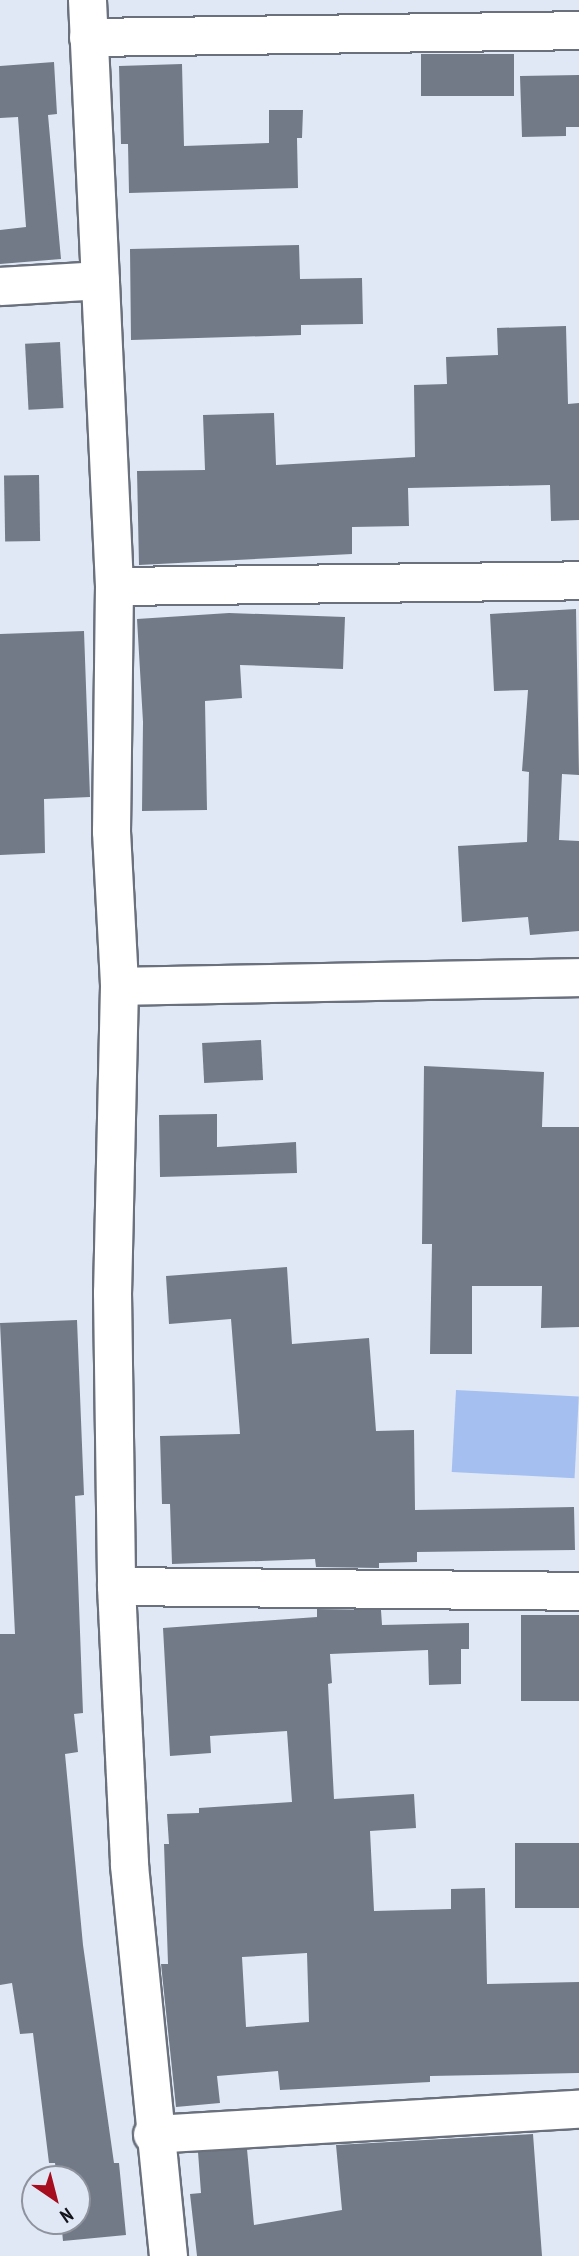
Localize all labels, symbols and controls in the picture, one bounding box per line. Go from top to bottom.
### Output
north arrow [21,2165,91,2235]
text: N [56,2203,78,2228]

